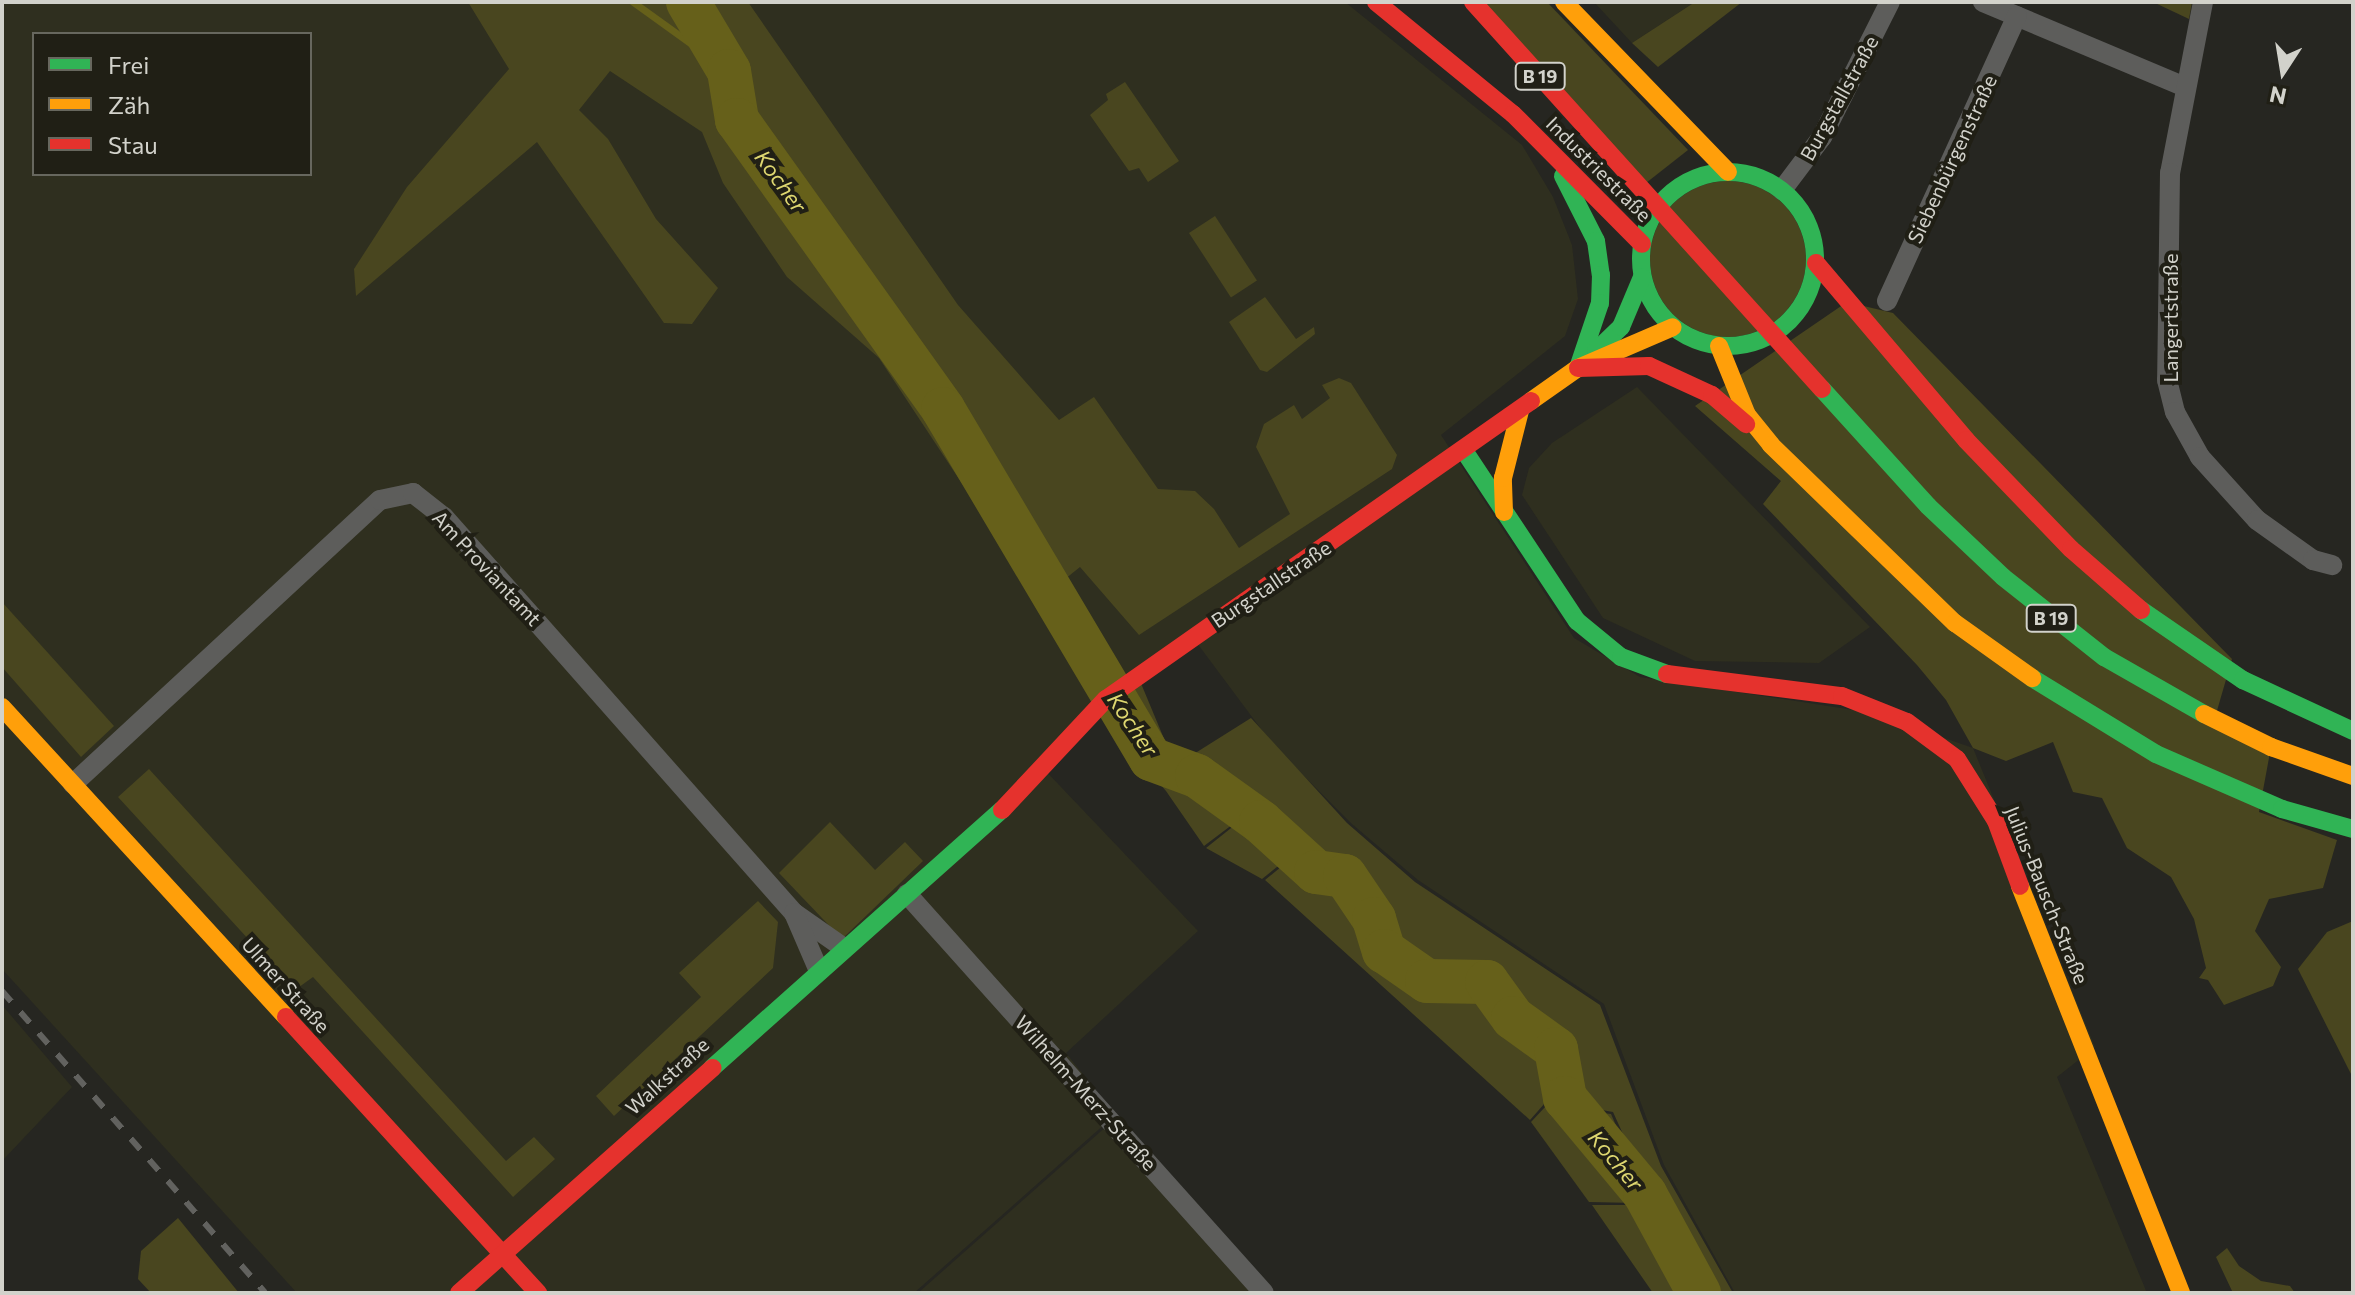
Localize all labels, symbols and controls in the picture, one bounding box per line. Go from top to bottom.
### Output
street label: Burgstallstraße [1795,31,1883,165]
legend [32,32,312,176]
north arrow [2243,32,2323,112]
text: Frei [108,50,149,79]
road number: B 19 [1514,62,1566,90]
street label: Siebenbürgenstraße [1902,71,2002,247]
text: N [2267,81,2289,111]
text: Zäh [108,90,150,119]
street label: Industriestraße [1541,111,1657,227]
text: Stau [108,130,158,159]
water label: Kocher [750,145,812,217]
street label: Langertstraße [2158,254,2182,382]
street label: Am Proviantamt [428,506,546,630]
street label: Burgstallstraße [1207,535,1335,633]
road number: B 19 [2025,604,2077,632]
water label: Kocher [1102,687,1164,761]
street label: Julius-Bausch-Straße [2000,802,2094,988]
street label: Ulmer Straße [237,932,335,1038]
street label: Wilhelm-Merz-Straße [1010,1011,1162,1175]
street label: Walkstraße [620,1032,714,1120]
water label: Kocher [1583,1124,1649,1196]

